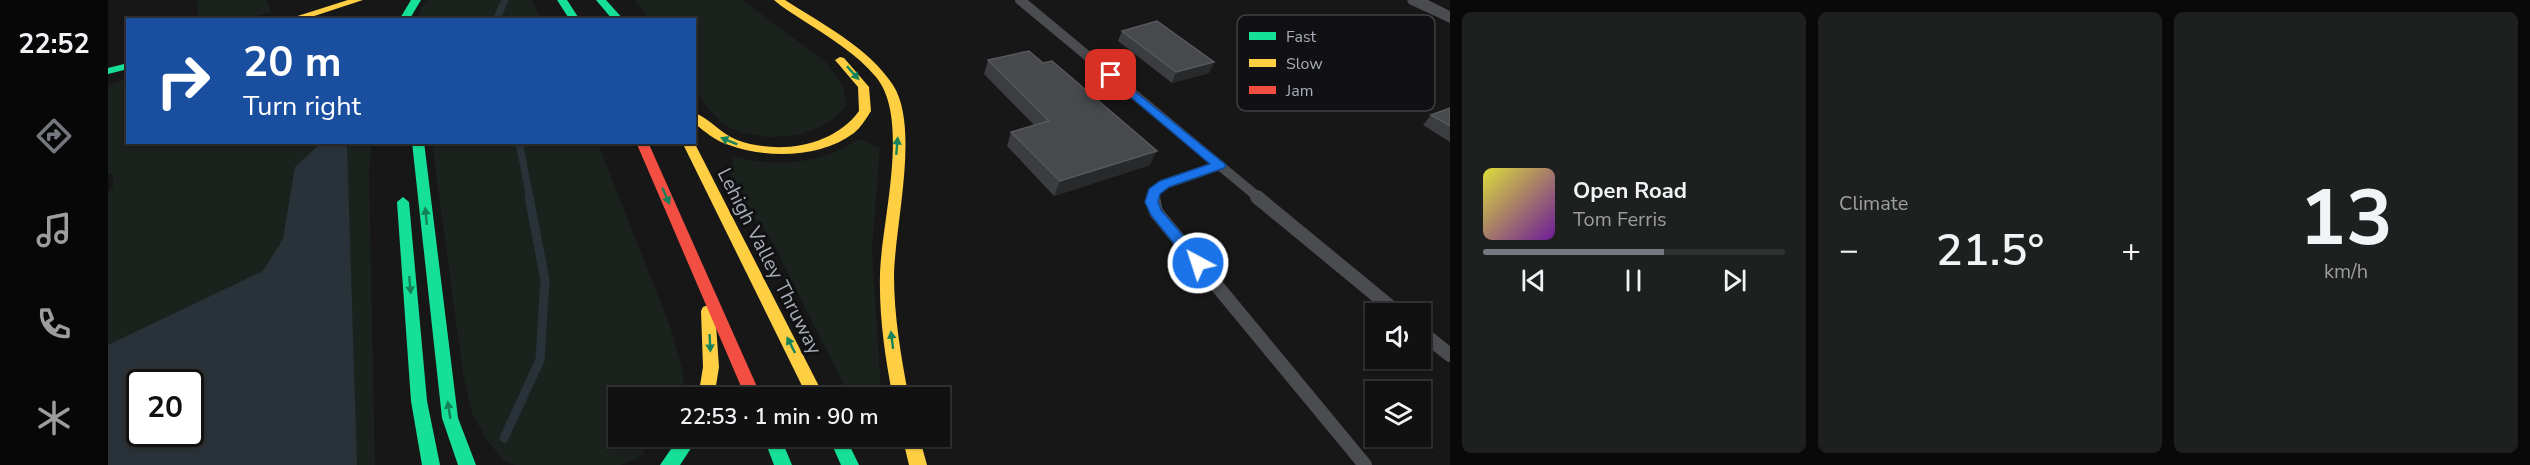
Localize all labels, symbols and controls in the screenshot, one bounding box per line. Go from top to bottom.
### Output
legend [1237,15,1435,111]
text: 22:52 [18,26,90,63]
text: Fast [1286,26,1317,48]
text: 20 m [243,34,342,91]
icon: right [144,42,222,120]
pin [1085,49,1136,100]
text: Slow [1286,53,1323,75]
icon: arrive [1094,58,1127,91]
one-way arrow [846,65,860,80]
text: Jam [1285,80,1313,102]
text: Turn right [243,88,361,125]
icon: directions [33,115,75,157]
one-way arrow [719,135,737,145]
one-way arrow [893,136,902,155]
street label: Lehigh Valley Thruway [711,163,829,360]
text: 13 [2299,165,2393,272]
text: Open Road [1573,176,1687,206]
one-way arrow [661,187,671,205]
text: Climate [1839,190,1908,217]
one-way arrow [421,206,431,225]
text: Tom Ferris [1573,206,1667,233]
icon: music [33,209,75,251]
text: 21.5° [1936,220,2044,281]
text: − [1839,228,1859,273]
text: + [2121,228,2141,273]
position arrow [1166,231,1230,295]
text: km/h [2324,258,2368,285]
icon: previous [1517,264,1550,297]
icon: pause [1617,264,1650,297]
icon: next [1718,264,1751,297]
one-way arrow [405,275,415,294]
icon: phone [33,303,75,345]
map controls [1365,303,1431,447]
button: sound [1365,303,1431,369]
one-way arrow [887,330,896,349]
one-way arrow [705,334,714,353]
one-way arrow [786,337,795,354]
speed limit sign: 20 [126,369,204,447]
button: layers [1365,381,1431,447]
icon: climate [33,397,75,439]
one-way arrow [444,400,453,419]
text: 22:53 · 1 min · 90 m [680,402,878,432]

